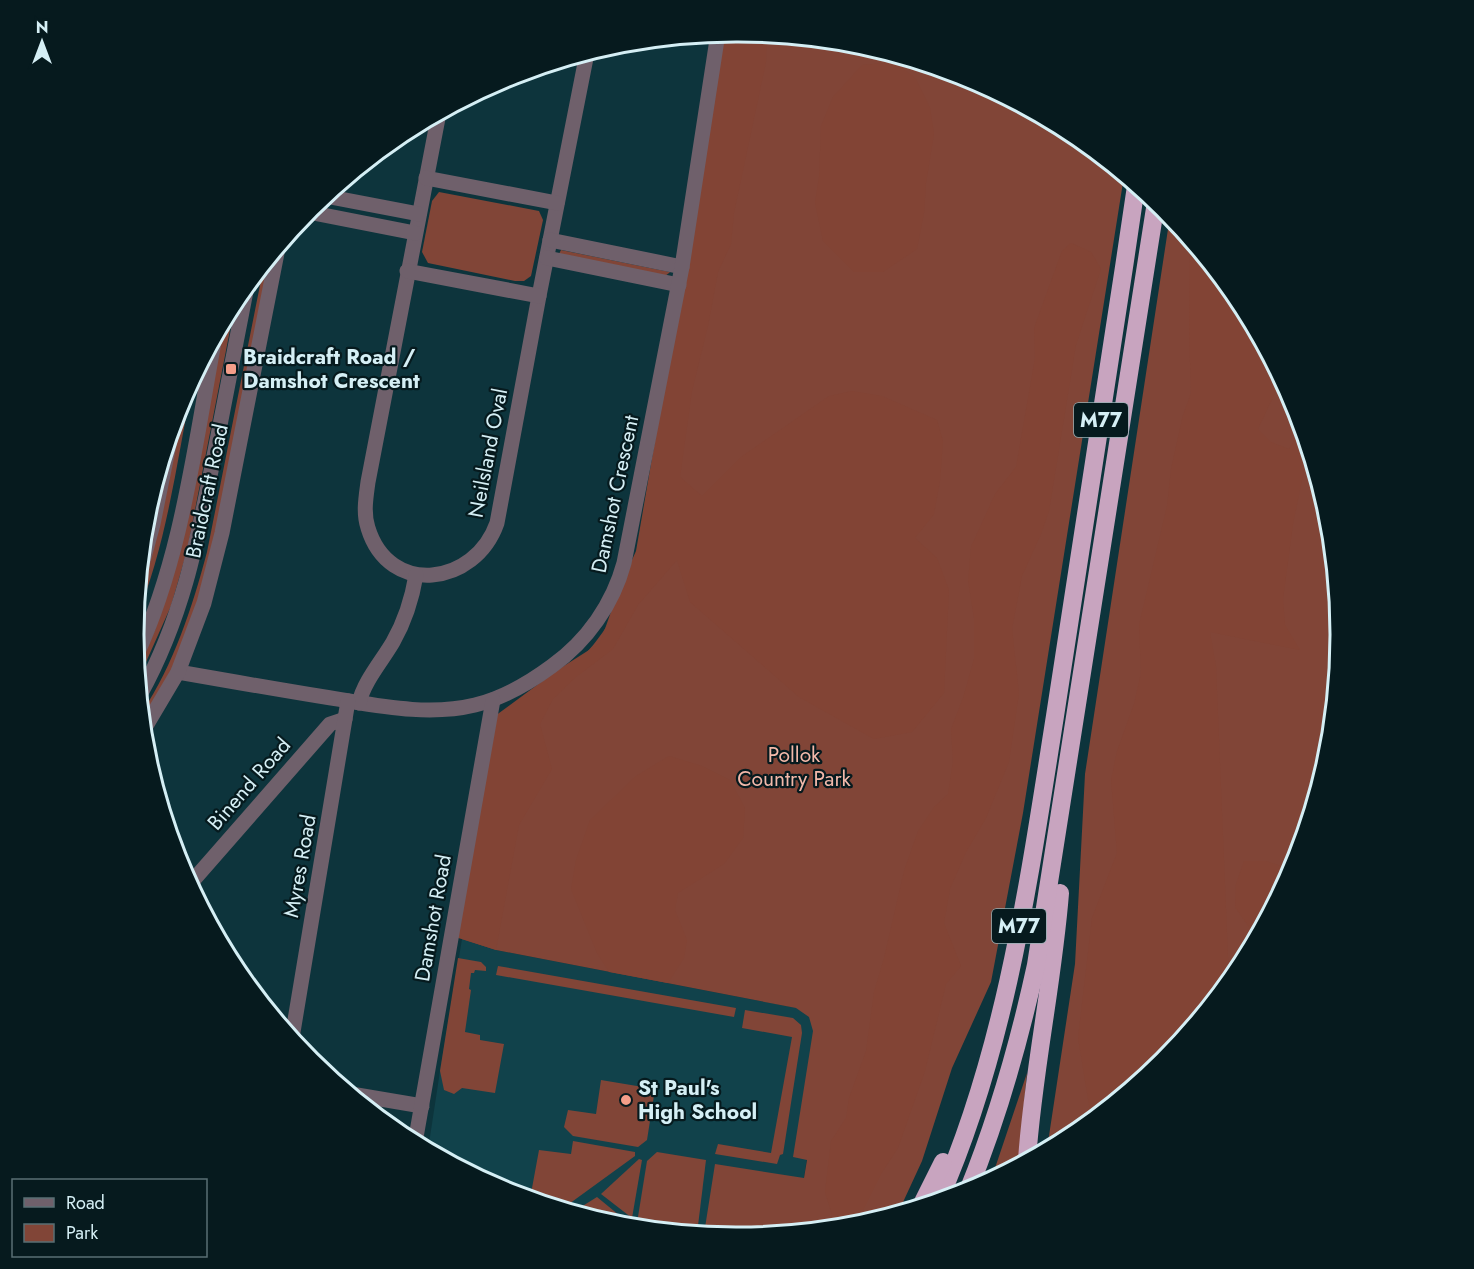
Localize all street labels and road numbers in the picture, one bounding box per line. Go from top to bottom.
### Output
street label: Neilsland Oval [461,386,515,520]
road number: M77 [1074,403,1128,437]
street label: Damshot Crescent [584,412,646,576]
street label: Braidcraft Road [178,421,236,561]
street label: Binend Road [200,731,298,837]
street label: Myres Road [276,812,324,920]
street label: Damshot Road [407,852,459,984]
road number: M77 [992,909,1046,943]

